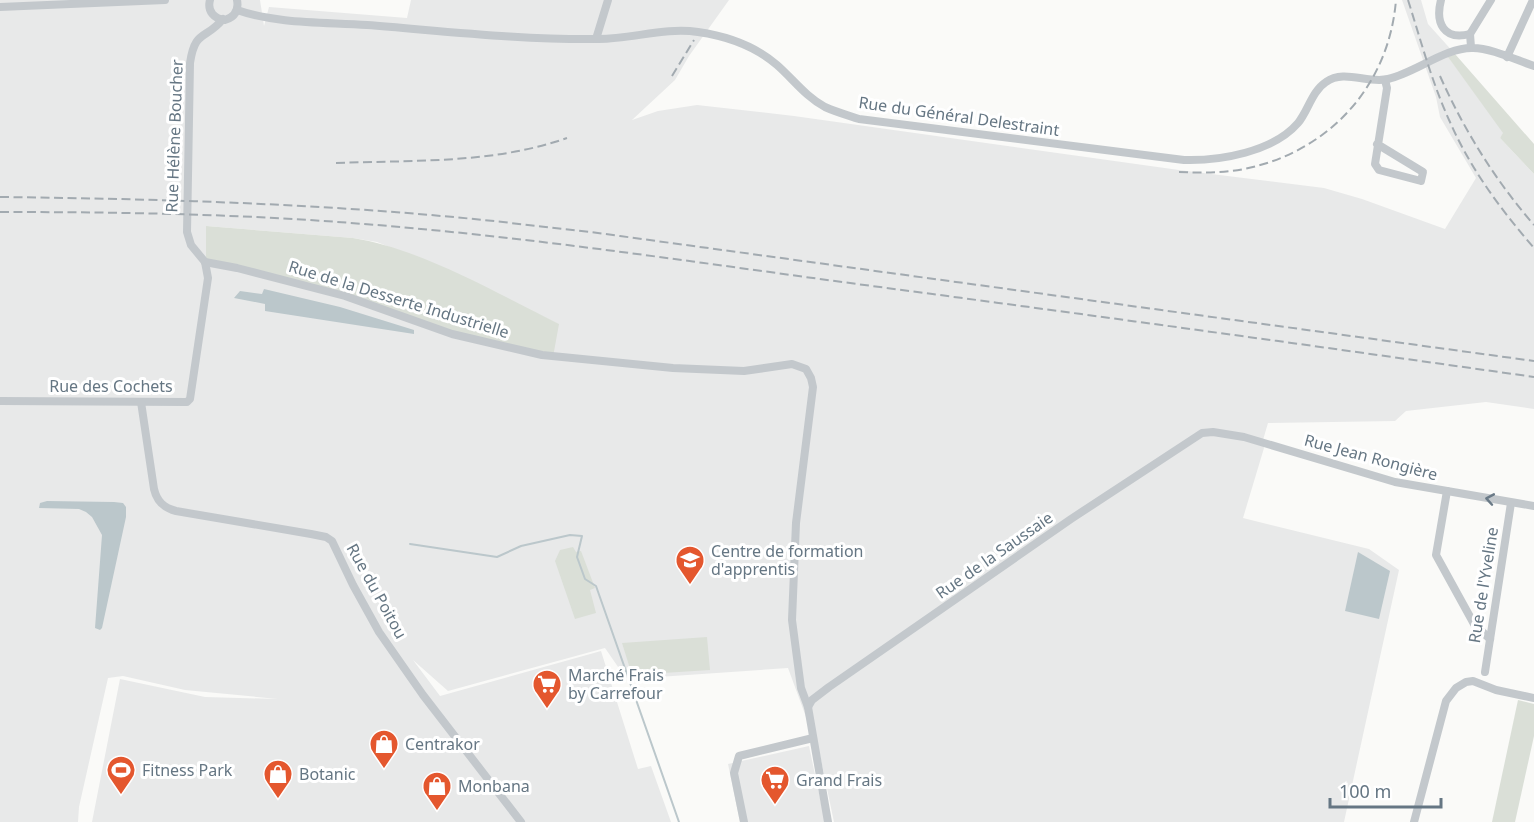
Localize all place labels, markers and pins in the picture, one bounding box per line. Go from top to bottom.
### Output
place label: Centre de formation d'apprentis [711,540,864,580]
school or university icon: Centre de formation d'apprentis [674,544,706,586]
place label: Marché Frais by Carrefour [568,664,664,704]
supermarket icon: Marché Frais by Carrefour [531,668,563,710]
shop icon: Centrakor [368,728,400,770]
place label: Centrakor [405,733,480,755]
sports icon: Fitness Park [105,754,137,796]
shop icon: Botanic [262,758,294,800]
place label: Fitness Park [142,759,233,781]
place label: Botanic [299,763,356,785]
supermarket icon: Grand Frais [759,764,791,806]
place label: Grand Frais [796,769,882,791]
shop icon: Monbana [421,770,453,812]
place label: Monbana [458,775,530,797]

